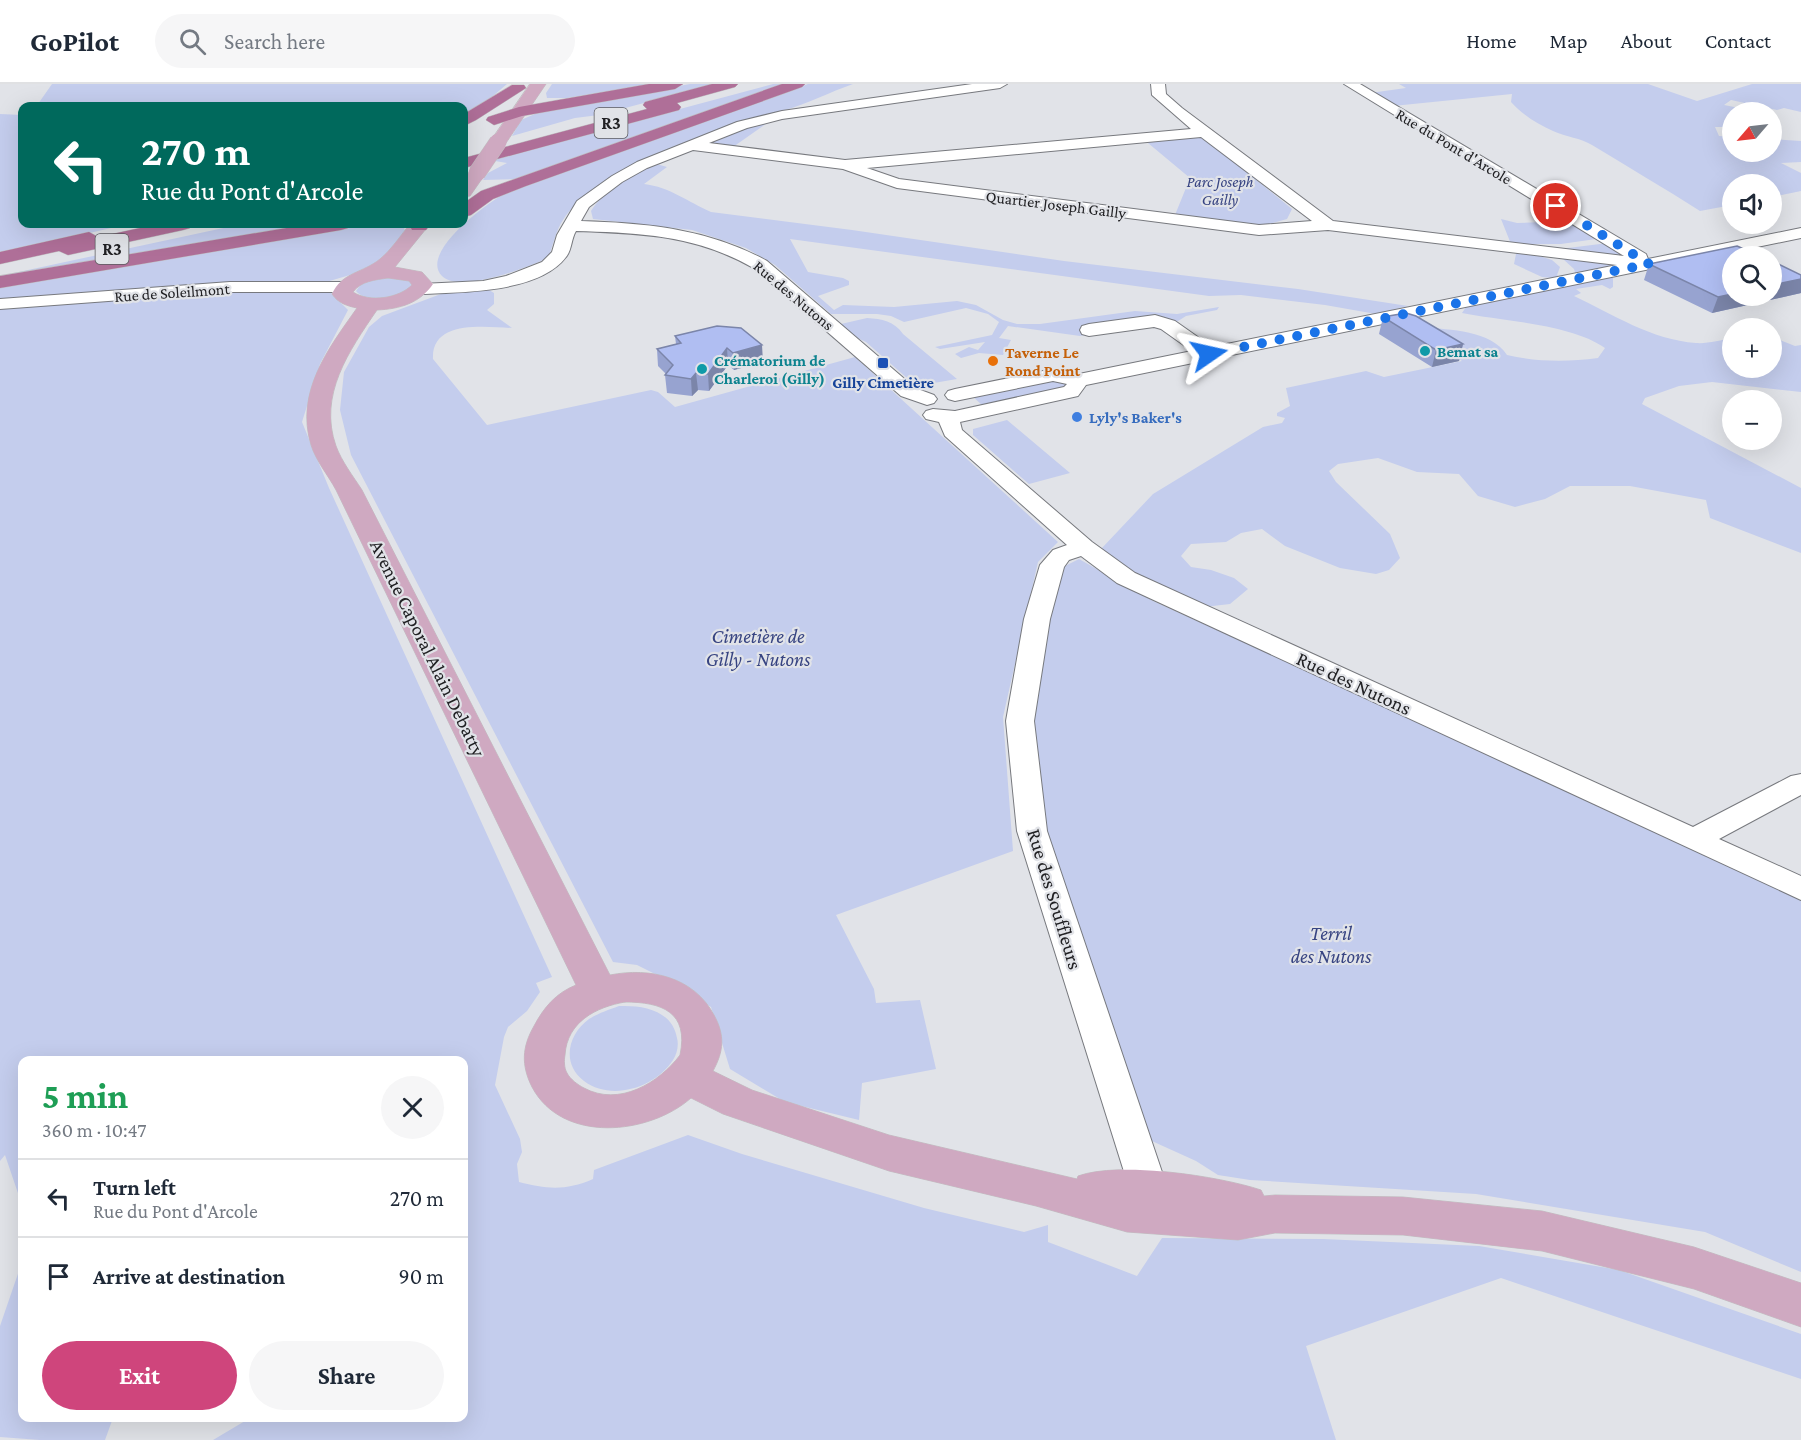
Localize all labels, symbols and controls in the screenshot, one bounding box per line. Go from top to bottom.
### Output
search box [155,14,575,68]
icon: search [176,25,209,58]
text: GoPilot [30,26,119,57]
text: Search here [224,29,325,54]
text: Home [1466,29,1516,53]
text: Map [1549,29,1588,53]
text: About [1621,29,1672,53]
text: Contact [1705,29,1771,53]
north arrow [1722,102,1782,162]
map controls [1722,102,1782,450]
street label: Rue du Pont d'Arcole [1393,105,1515,188]
road number: R3 [594,108,628,138]
icon: left [42,126,120,204]
text: 270 m [141,127,250,174]
park label: Parc Joseph Gailly [1186,173,1254,209]
button: sound [1722,174,1782,234]
text: Rue du Pont d'Arcole [141,176,363,206]
pin [1530,180,1581,231]
street label: Quartier Joseph Gailly [985,187,1128,223]
icon: arrive [1539,189,1572,222]
road number: R3 [96,234,128,264]
button: search [1722,246,1782,306]
street label: Rue des Nutons [750,257,837,334]
street label: Rue de Soleilmont [114,280,231,305]
button: + [1722,318,1782,378]
position arrow [1177,322,1241,386]
place label: Bemat sa [1437,343,1499,360]
place label: Taverne Le Rond Point [1005,344,1081,379]
marker: Bemat sa [1418,344,1432,358]
place label: Crématorium de Charleroi (Gilly) [714,352,826,388]
marker: Taverne Le Rond Point [986,354,1000,368]
marker: Gilly Cimetière [876,356,890,370]
marker: Crématorium de Charleroi (Gilly) [695,362,709,376]
place label: Gilly Cimetière [832,374,934,391]
button: − [1722,390,1782,450]
place label: Lyly's Baker's [1089,409,1182,426]
marker: Lyly's Baker's [1070,410,1084,424]
street label: Avenue Caporal Alain Debatty [365,536,490,761]
park label: Cimetière de Gilly - Nutons [706,625,811,671]
street label: Rue des Nutons [1293,647,1415,719]
street label: Rue des Souffleurs [1023,826,1087,972]
park label: Terril des Nutons [1291,922,1372,967]
text: 5 min [42,1076,128,1116]
button: close [381,1076,444,1139]
text: 360 m · 10:47 [42,1119,147,1141]
text: Turn left [93,1175,176,1200]
icon: left [42,1182,75,1215]
text: 270 m [390,1186,444,1211]
text: Rue du Pont d'Arcole [93,1200,258,1222]
icon: arrive [42,1260,75,1293]
text: Arrive at destination [93,1264,285,1289]
text: 90 m [399,1264,444,1289]
button: Exit [42,1341,237,1410]
button: Share [249,1341,444,1410]

